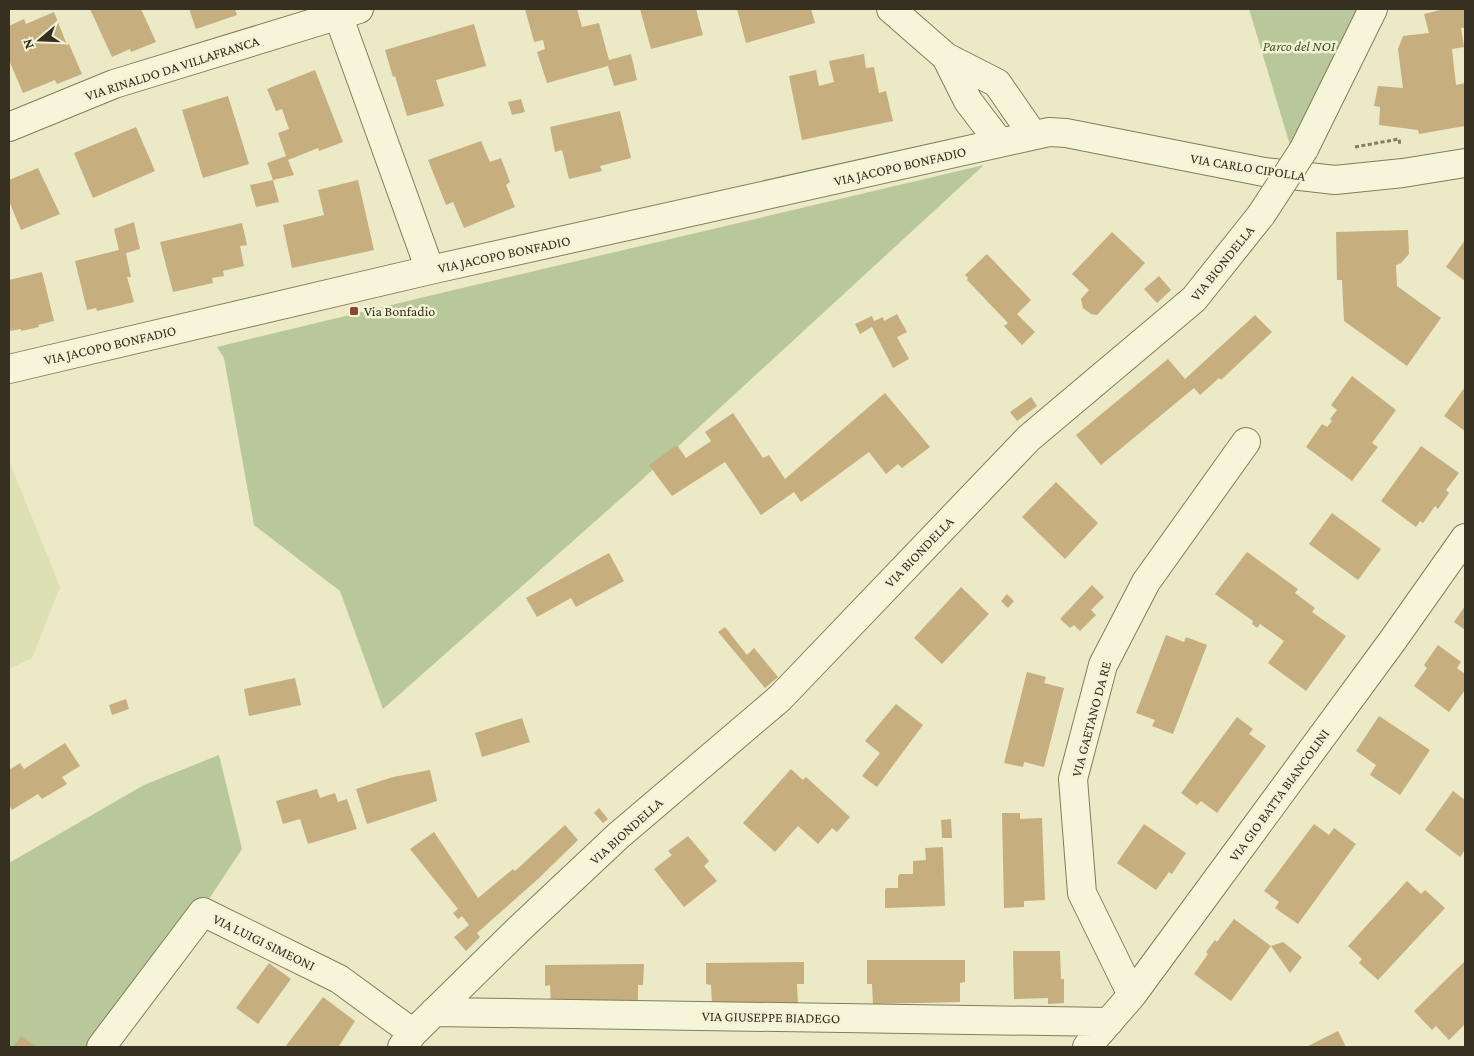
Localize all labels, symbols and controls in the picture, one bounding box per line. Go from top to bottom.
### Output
north arrow [15,15,65,65]
street label: VIA RINALDO DA VILLAFRANCA [83,32,261,104]
text: N [18,37,37,51]
park label: Parco del NOI [1263,38,1336,54]
street label: VIA JACOPO BONFADIO [832,143,968,189]
street label: VIA CARLO CIPOLLA [1189,150,1307,184]
street label: VIA BIONDELLA [1187,222,1257,304]
street label: VIA JACOPO BONFADIO [436,232,572,276]
place label: Via Bonfadio [364,303,435,319]
marker: Via Bonfadio [348,305,360,317]
street label: VIA JACOPO BONFADIO [42,322,178,368]
street label: VIA BIONDELLA [881,513,957,591]
street label: VIA GAETANO DA RE [1068,659,1114,778]
street label: VIA GIO BATTA BIANCOLINI [1226,726,1332,864]
street label: VIA BIONDELLA [586,794,666,868]
street label: VIA LUIGI SIMEONI [210,910,318,974]
street label: VIA GIUSEPPE BIADEGO [702,1008,840,1026]

